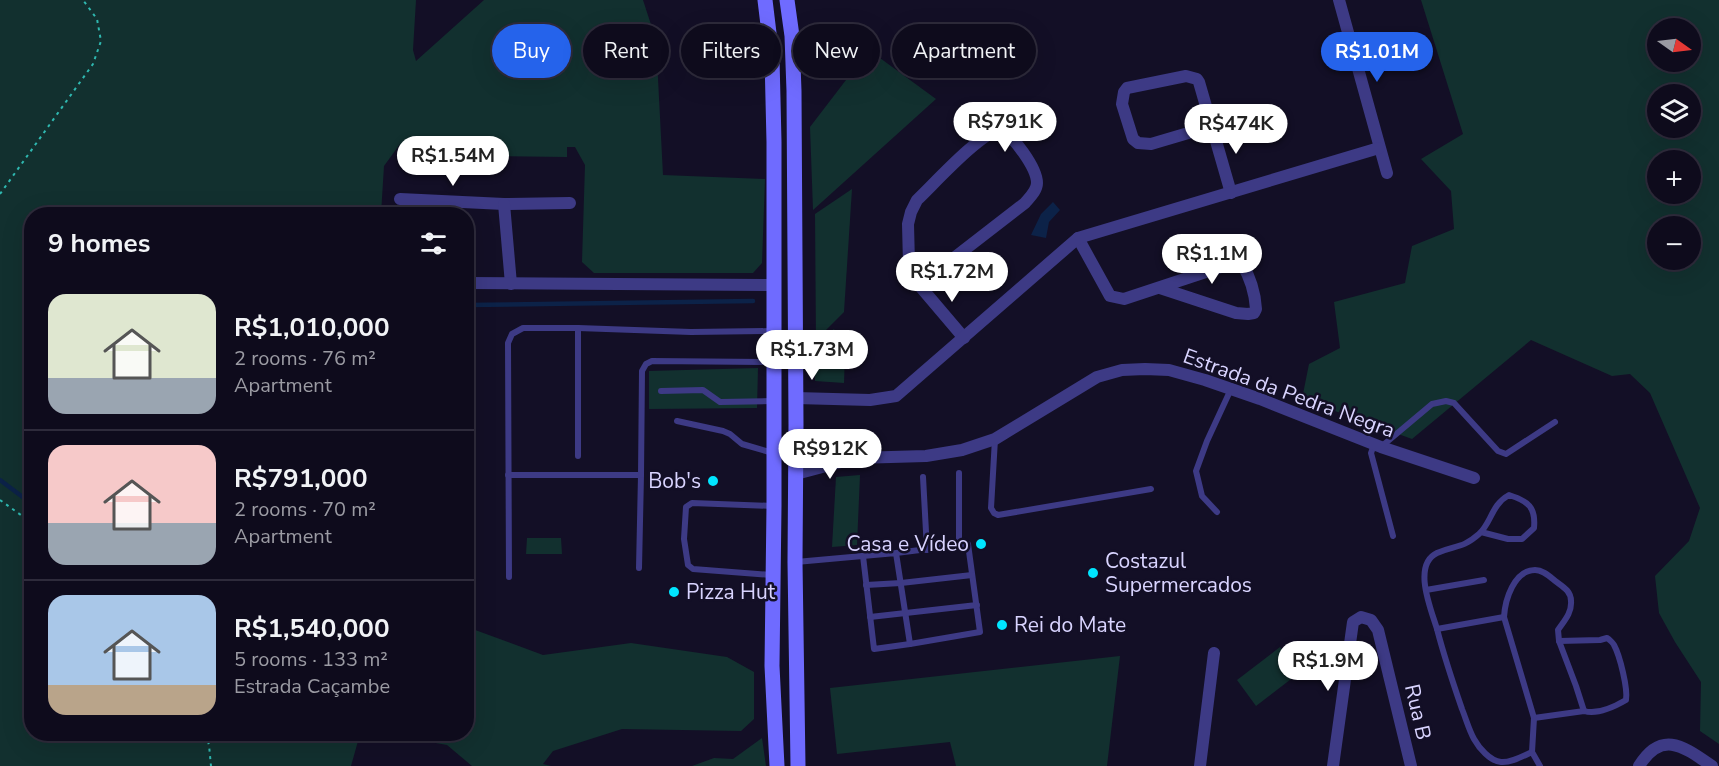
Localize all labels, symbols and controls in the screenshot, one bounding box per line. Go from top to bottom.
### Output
north arrow [1647,18,1701,72]
map controls [1647,18,1701,270]
chip: Buy [492,24,571,78]
chip: Rent [583,24,669,78]
chip: Filters [681,24,781,78]
chip: New [793,24,880,78]
chip: Apartment [892,24,1036,78]
pin: R$1.01M [1322,32,1432,83]
text: R$1.01M [1335,38,1419,65]
button: layers [1647,84,1701,138]
pin: R$791K [956,102,1054,153]
pin: R$474K [1187,104,1285,155]
text: R$791K [968,108,1043,135]
text: R$474K [1199,110,1274,137]
pin: R$1.54M [398,136,508,187]
text: R$1.54M [411,142,495,169]
button: + [1647,150,1701,204]
button: − [1647,216,1701,270]
text: 9 homes [48,226,150,261]
icon: filters [417,227,450,260]
pin: R$1.1M [1163,234,1261,285]
text: R$1.1M [1176,240,1248,267]
pin: R$1.72M [897,252,1007,303]
text: R$1.72M [910,258,994,285]
text: R$1,010,000 [234,310,390,345]
icon: home [96,318,168,390]
pin: R$1.73M [757,330,867,381]
text: R$1.73M [770,336,854,363]
street label: Estrada da Pedra Negra [1179,342,1399,444]
text: 2 rooms · 76 m² [234,345,376,372]
text: Apartment [234,372,332,399]
pin: R$912K [781,429,879,480]
text: R$912K [793,435,868,462]
text: R$791,000 [234,461,367,496]
place label: Bob's [648,467,701,495]
icon: home [96,469,168,541]
marker: Bob's [706,474,720,488]
text: 2 rooms · 70 m² [234,496,376,523]
text: Apartment [234,523,332,550]
place label: Casa e Vídeo [846,530,969,558]
marker: Casa e Vídeo [974,537,988,551]
place label: Costazul Supermercados [1105,547,1252,599]
marker: Costazul Supermercados [1086,566,1100,580]
place label: Pizza Hut [686,578,776,606]
marker: Pizza Hut [667,585,681,599]
text: R$1,540,000 [234,611,390,646]
place label: Rei do Mate [1014,611,1126,639]
marker: Rei do Mate [995,618,1009,632]
icon: home [96,619,168,691]
pin: R$1.9M [1279,641,1377,692]
text: 5 rooms · 133 m² [234,646,388,673]
text: R$1.9M [1292,647,1364,674]
text: Estrada Caçambe [234,673,390,700]
street label: Rua B [1398,681,1438,743]

